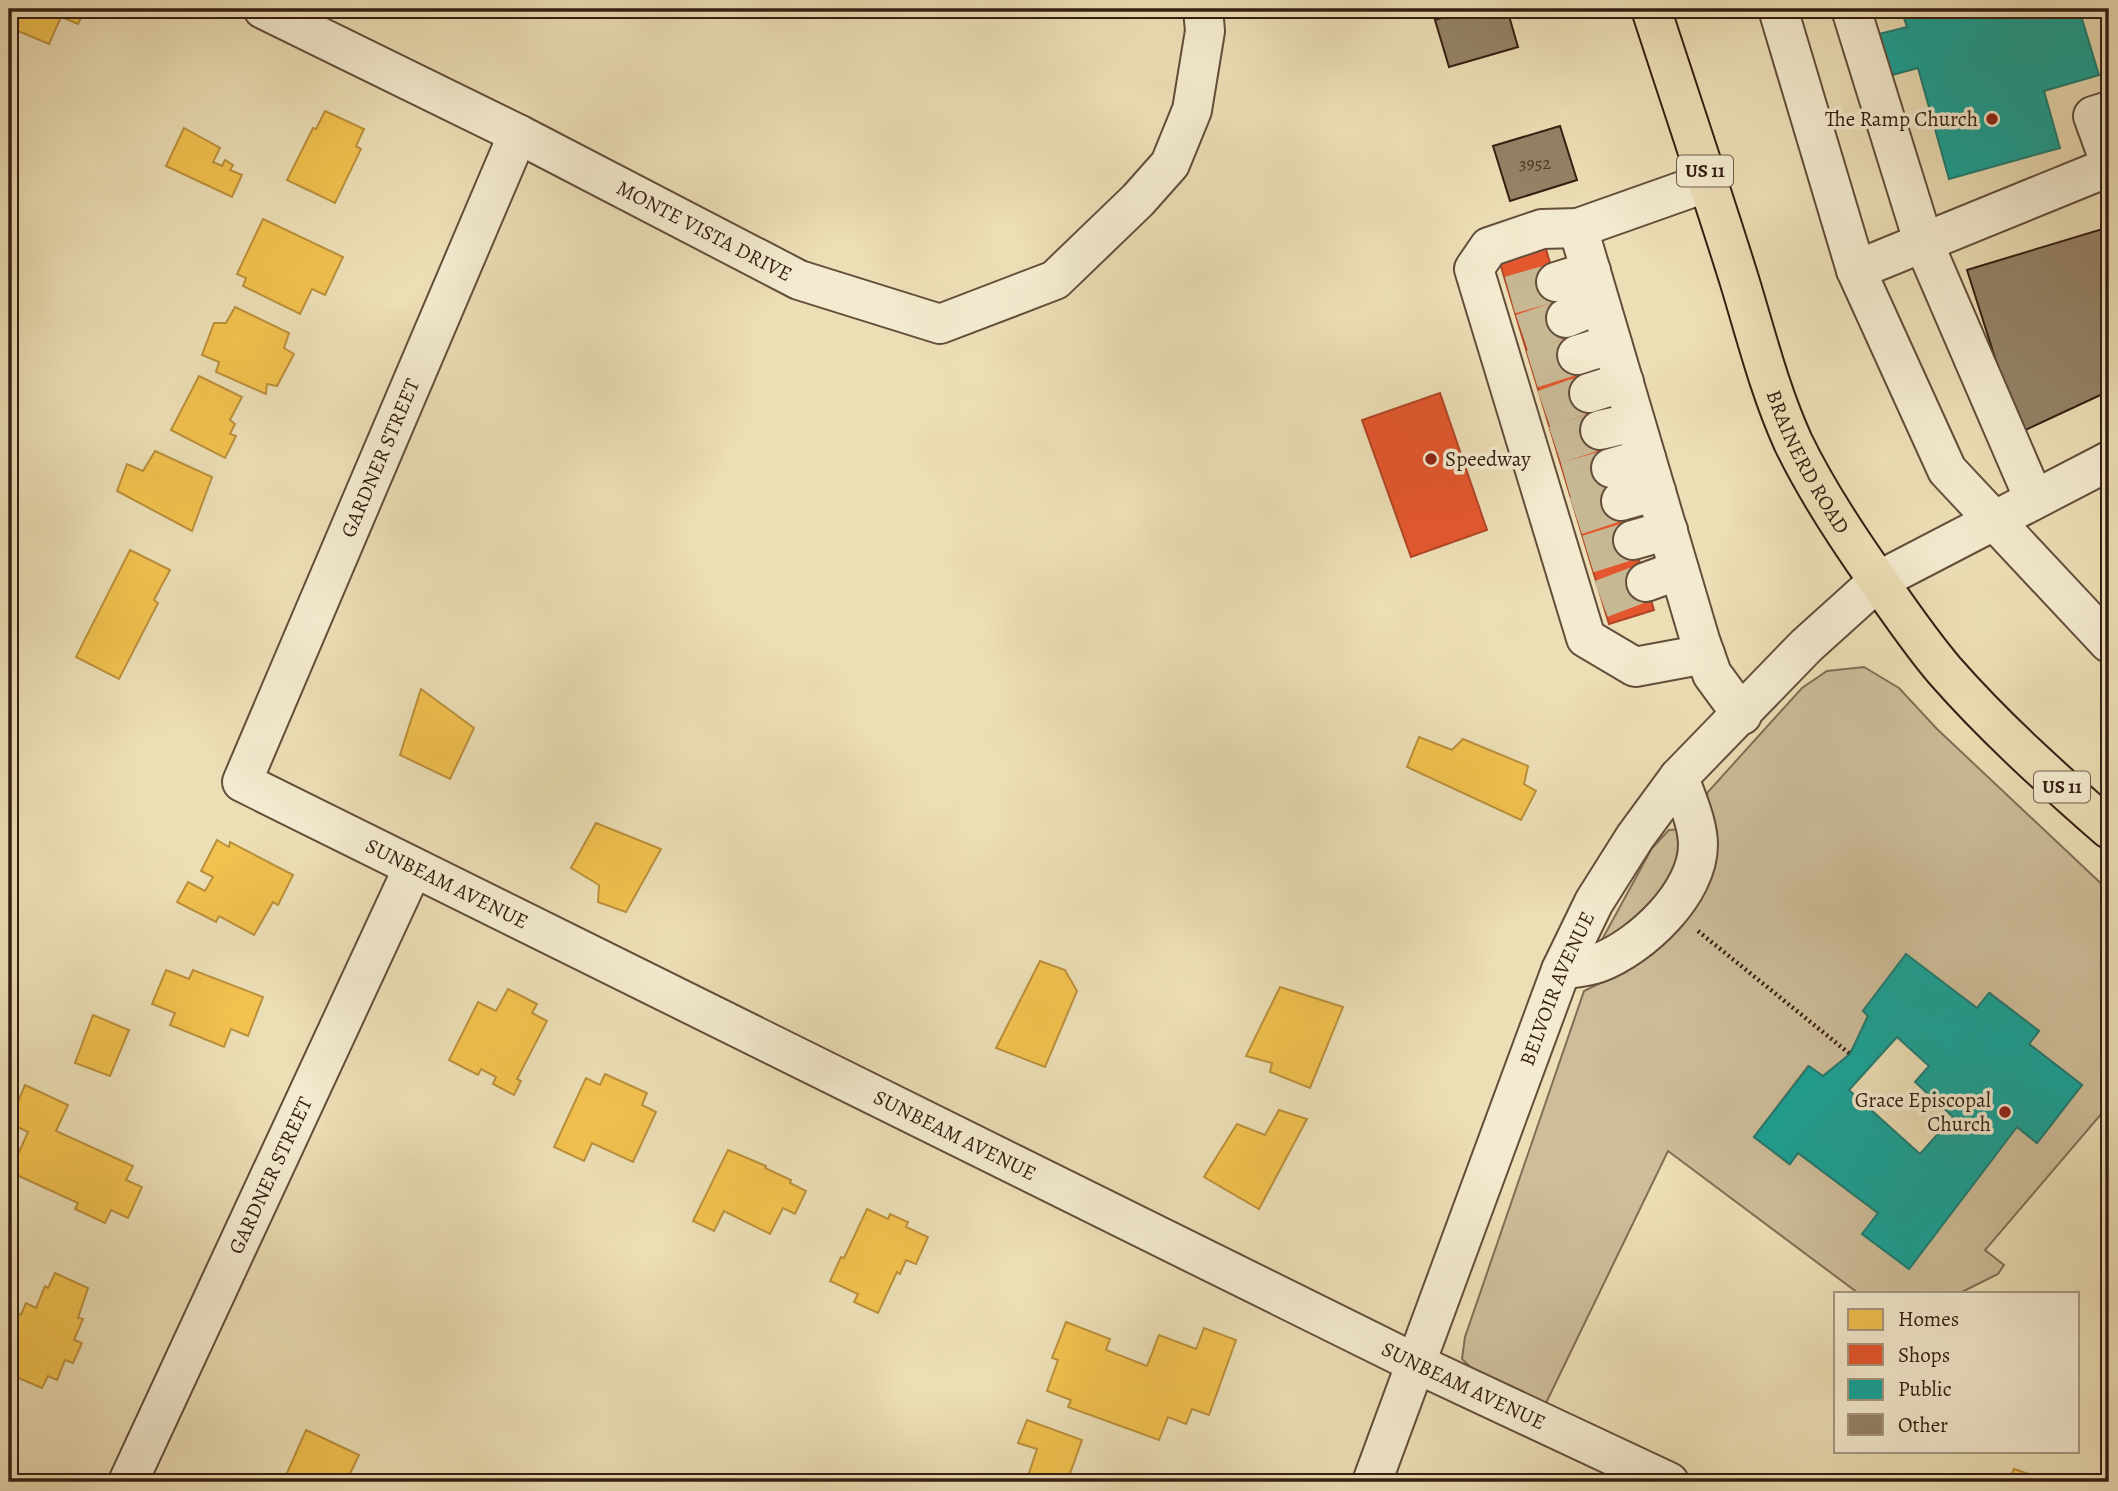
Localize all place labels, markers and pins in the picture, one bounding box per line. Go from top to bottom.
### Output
place label: The Ramp Church [1825,105,1978,133]
marker: The Ramp Church [1984,111,2000,127]
place label: Speedway [1445,445,1531,473]
marker: Speedway [1423,451,1439,467]
place label: Grace Episcopal Church [1855,1086,1991,1138]
marker: Grace Episcopal Church [1997,1104,2013,1120]

